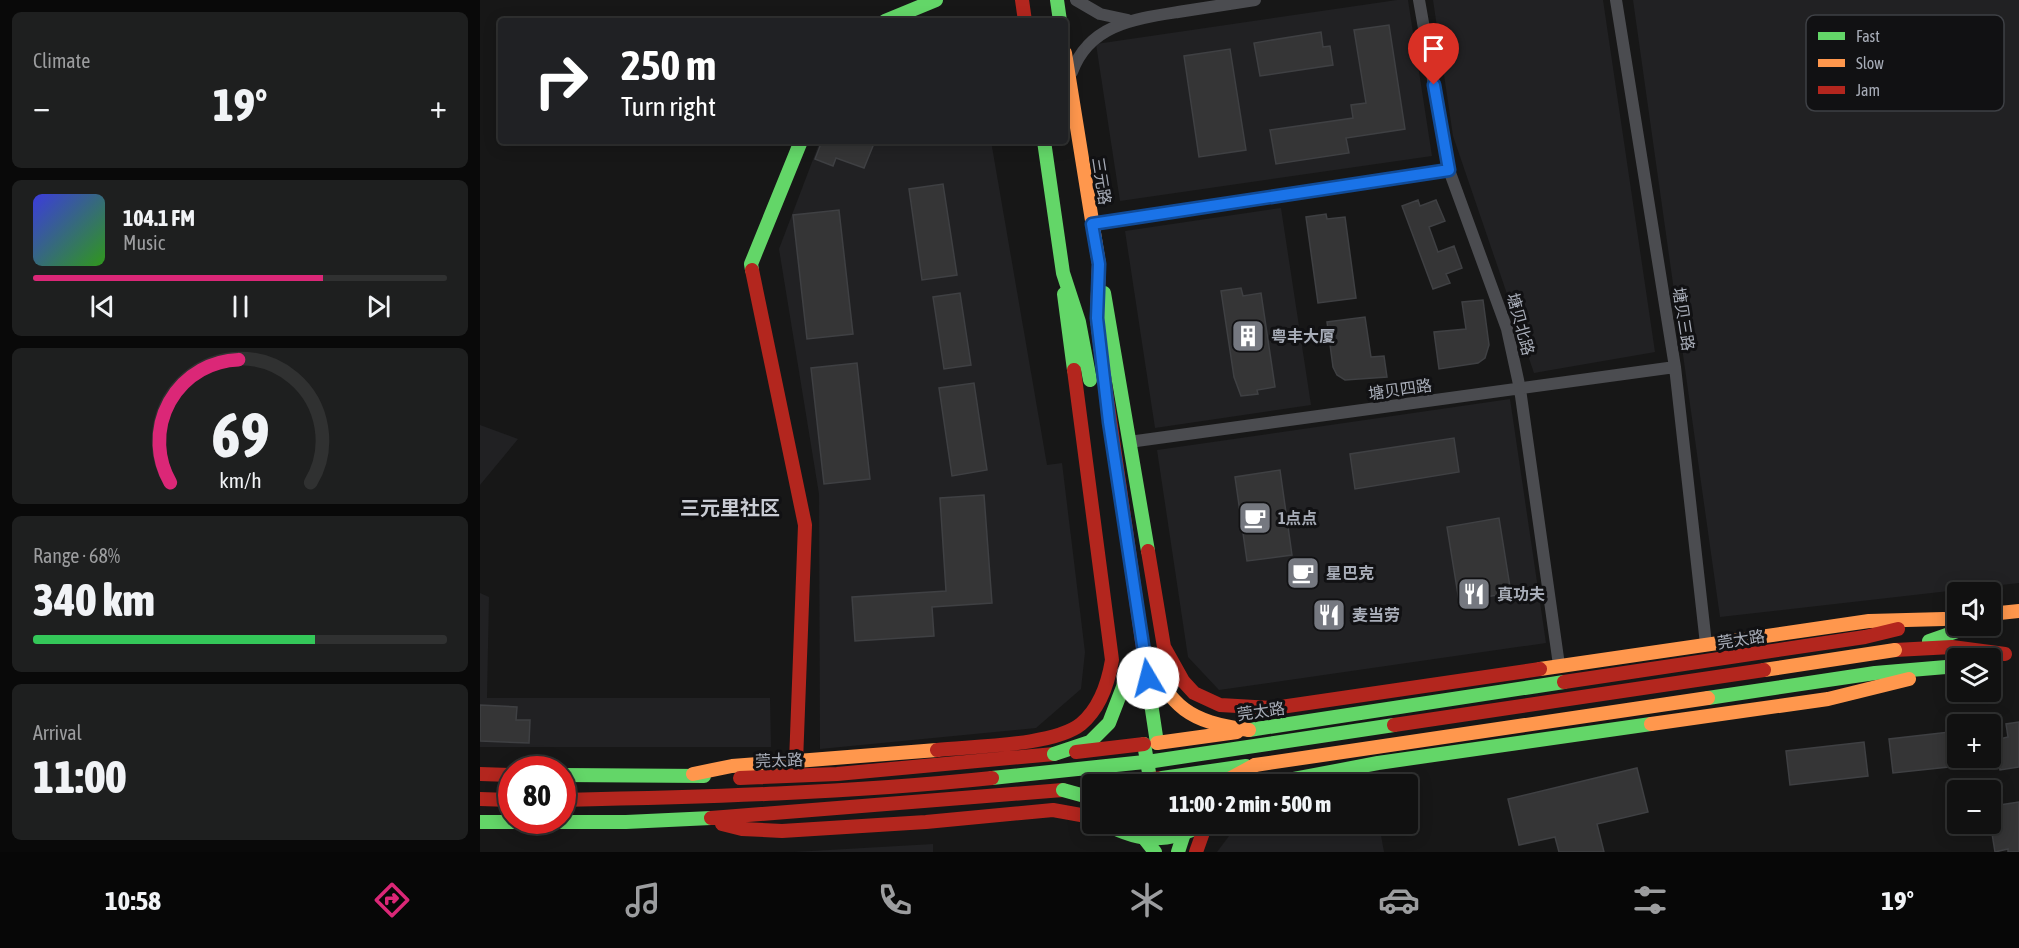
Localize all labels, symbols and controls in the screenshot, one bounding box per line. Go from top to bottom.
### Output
legend [1806,15,2004,111]
pin [1408,23,1459,85]
text: Fast [1856,27,1880,45]
icon: arrive [1417,32,1450,65]
text: 250 m [621,41,716,89]
icon: right [522,42,600,120]
text: Climate [33,49,90,72]
text: Slow [1856,54,1884,72]
text: 19° [213,79,267,131]
text: Jam [1856,81,1880,99]
text: − [33,87,50,125]
text: + [430,87,447,125]
text: Turn right [621,91,716,122]
street label: 三元路 [1089,156,1115,206]
text: 104.1 FM [123,205,195,231]
text: Music [123,231,165,254]
street label: 塘贝三路 [1670,286,1698,352]
icon: previous [86,290,119,323]
icon: pause [224,290,257,323]
icon: next [362,290,395,323]
street label: 塘贝北路 [1504,291,1538,357]
building icon: 粤丰大厦 [1230,318,1266,354]
place label: 粤丰大厦 [1271,327,1335,345]
street label: 塘贝四路 [1367,376,1433,402]
text: 69 [211,399,269,470]
text: km/h [219,468,261,493]
district label: 三元里社区 [680,496,780,519]
cafe icon: 1点点 [1237,500,1273,536]
place label: 1点点 [1278,509,1318,527]
text: Range · 68% [33,544,120,567]
cafe icon: 星巴克 [1285,555,1321,591]
place label: 星巴克 [1326,564,1374,582]
text: 340 km [33,574,155,626]
restaurant icon: 真功夫 [1456,576,1492,612]
map controls [1947,582,2001,834]
button: sound [1947,582,2001,636]
place label: 真功夫 [1497,585,1545,603]
restaurant icon: 麦当劳 [1311,597,1347,633]
place label: 麦当劳 [1352,606,1400,624]
street label: 莞太路 [1716,626,1766,652]
position arrow [1116,646,1180,710]
button: layers [1947,648,2001,702]
street label: 莞太路 [1236,699,1286,723]
button: + [1947,714,2001,768]
text: Arrival [33,721,82,744]
street label: 莞太路 [755,750,803,770]
text: 11:00 [33,751,127,803]
speed limit sign: 80 [498,756,576,834]
button: − [1947,780,2001,834]
text: 11:00 · 2 min · 500 m [1169,791,1331,817]
icon: directions [371,879,413,921]
icon: music [622,879,664,921]
icon: phone [874,879,916,921]
icon: climate [1126,879,1168,921]
icon: car [1378,879,1420,921]
icon: filters [1629,879,1671,921]
text: 10:58 [105,885,161,916]
text: 19° [1881,885,1914,916]

